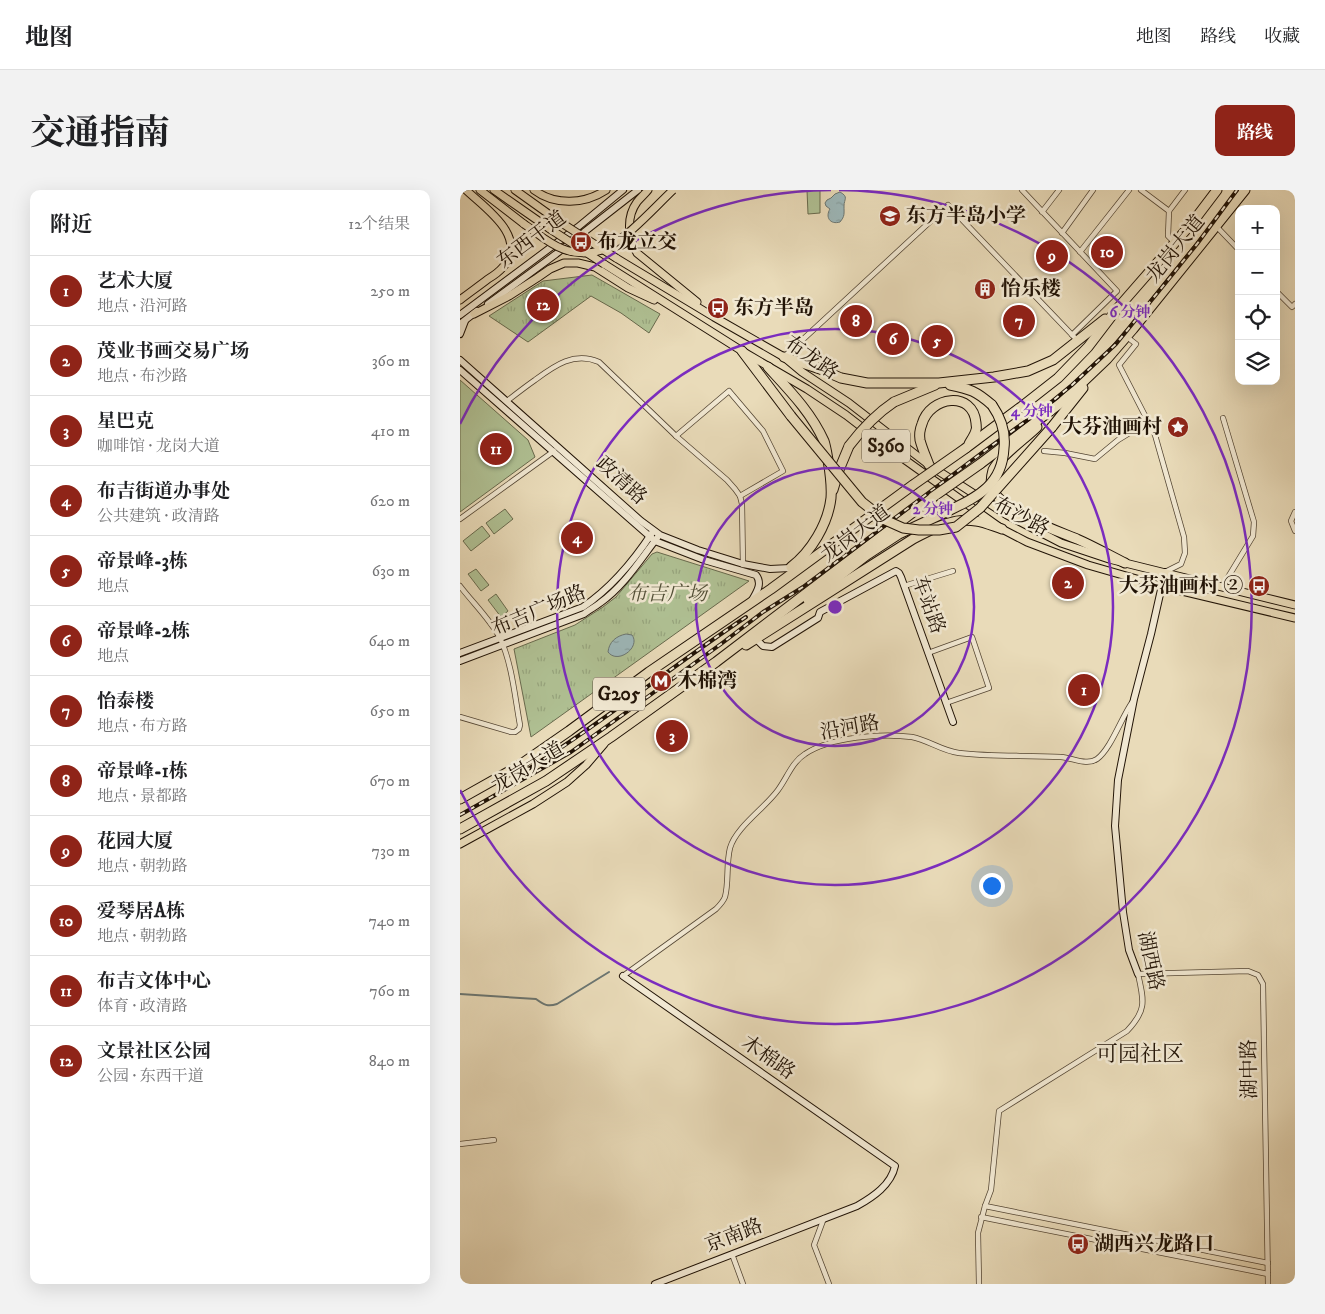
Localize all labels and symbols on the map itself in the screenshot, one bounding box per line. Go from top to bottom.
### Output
school or university icon: 东方半岛小学 [878,204,902,228]
place label: 东方半岛小学 [906,204,1026,229]
street label: 东西干道 [493,206,571,274]
street label: 龙岗大道 [1141,210,1211,288]
bus stop icon: 布龙立交 [569,230,593,254]
place label: 布龙立交 [597,230,677,255]
pin: 10 [1091,233,1123,271]
pin: 9 [1036,237,1068,275]
building icon: 怡乐楼 [973,277,997,301]
place label: 怡乐楼 [1001,277,1061,302]
pin: 12 [527,286,559,324]
bus stop icon: 东方半岛 [706,296,730,320]
place label: 东方半岛 [734,296,814,321]
pin: 8 [840,302,872,340]
pin: 7 [1003,302,1035,340]
text: 6 分钟 [1109,303,1151,322]
pin: 6 [877,320,909,358]
pin: 5 [921,322,953,360]
street label: 布龙路 [779,331,843,385]
text: 4 分钟 [1010,402,1053,421]
place label: 大芬油画村 [1062,415,1162,440]
place icon: 大芬油画村 [1166,415,1190,439]
pin: 11 [480,430,512,468]
road number: S360 [862,430,910,462]
street label: 政清路 [590,452,652,510]
street label: 布沙路 [989,492,1053,542]
street label: 龙岗大道 [817,500,895,568]
text: 2 分钟 [913,500,953,519]
pin: 4 [561,519,593,557]
pin: 2 [1052,564,1084,602]
street label: 车站路 [906,573,950,637]
place label: 大芬油画村 ② [1119,574,1243,599]
bus stop icon: 大芬油画村 ② [1247,574,1271,598]
street label: 布吉广场路 [488,580,590,642]
park label: 布吉广场 [627,582,709,607]
centre of rings [826,598,844,616]
metro station icon: 木棉湾 [649,669,673,693]
place label: 木棉湾 [677,669,737,694]
pin: 1 [1068,671,1100,709]
road number: G205 [593,678,645,710]
street label: 沿河路 [818,710,882,746]
pin: 3 [656,717,688,755]
street label: 龙岗大道 [487,737,569,799]
your location [979,873,1005,899]
street label: 湖西路 [1132,929,1168,993]
street label: 木棉路 [736,1031,800,1085]
street label: 湖中路 [1237,1039,1263,1099]
district label: 可园社区 [1096,1041,1184,1068]
street label: 京南路 [702,1214,766,1258]
bus stop icon: 湖西兴龙路口 [1066,1232,1090,1256]
place label: 湖西兴龙路口 [1094,1232,1214,1257]

